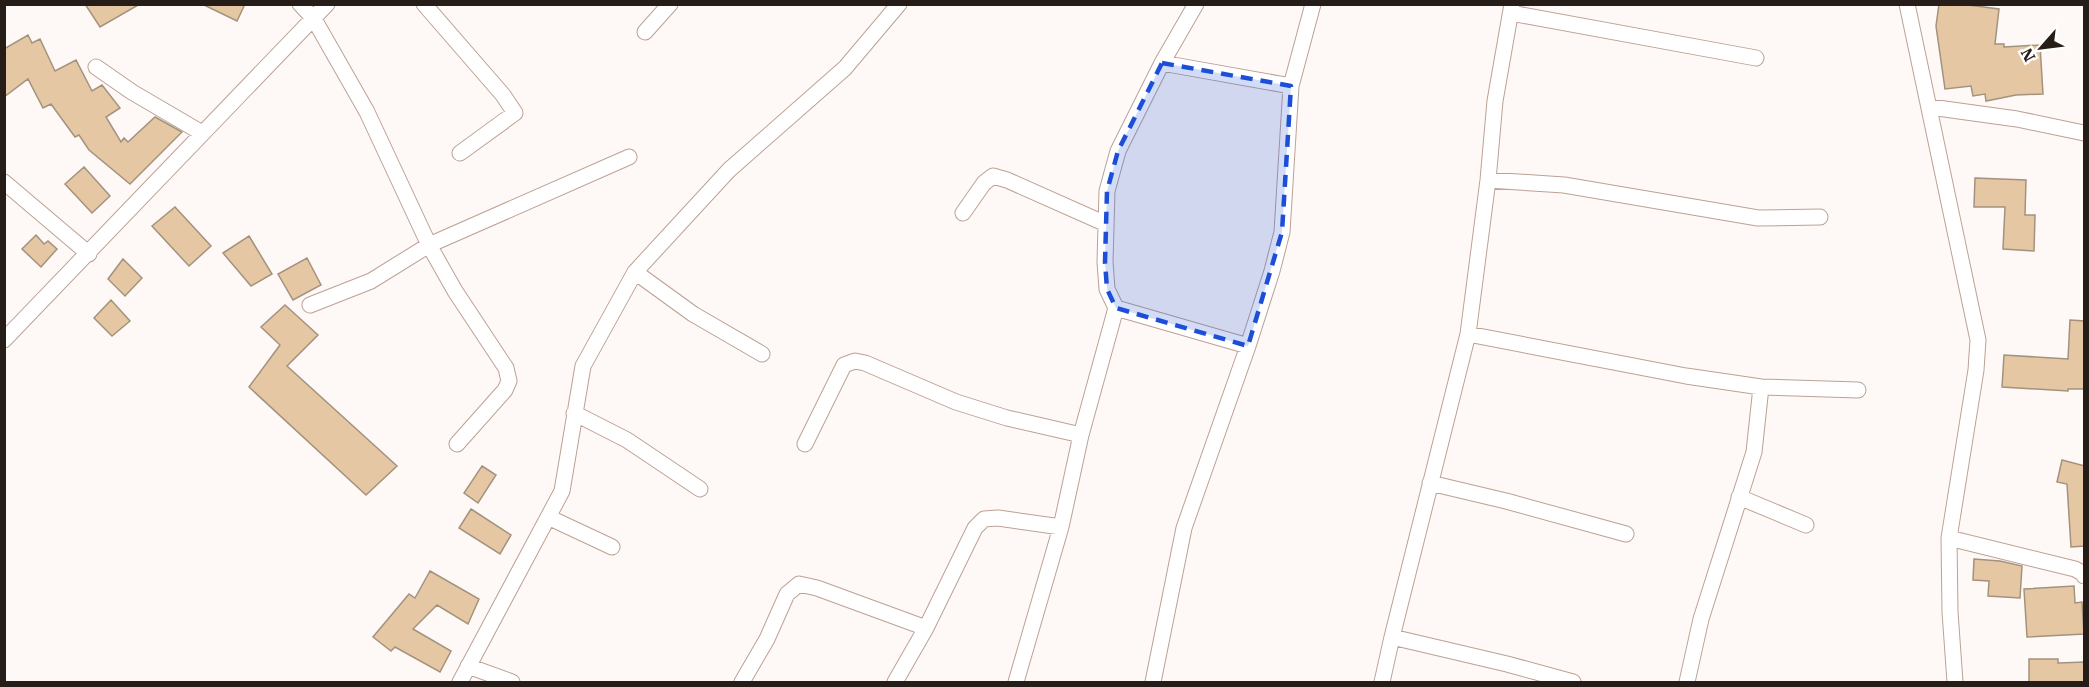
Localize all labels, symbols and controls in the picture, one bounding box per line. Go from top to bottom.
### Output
north arrow [2011,18,2071,78]
text: N [2016,45,2040,65]

